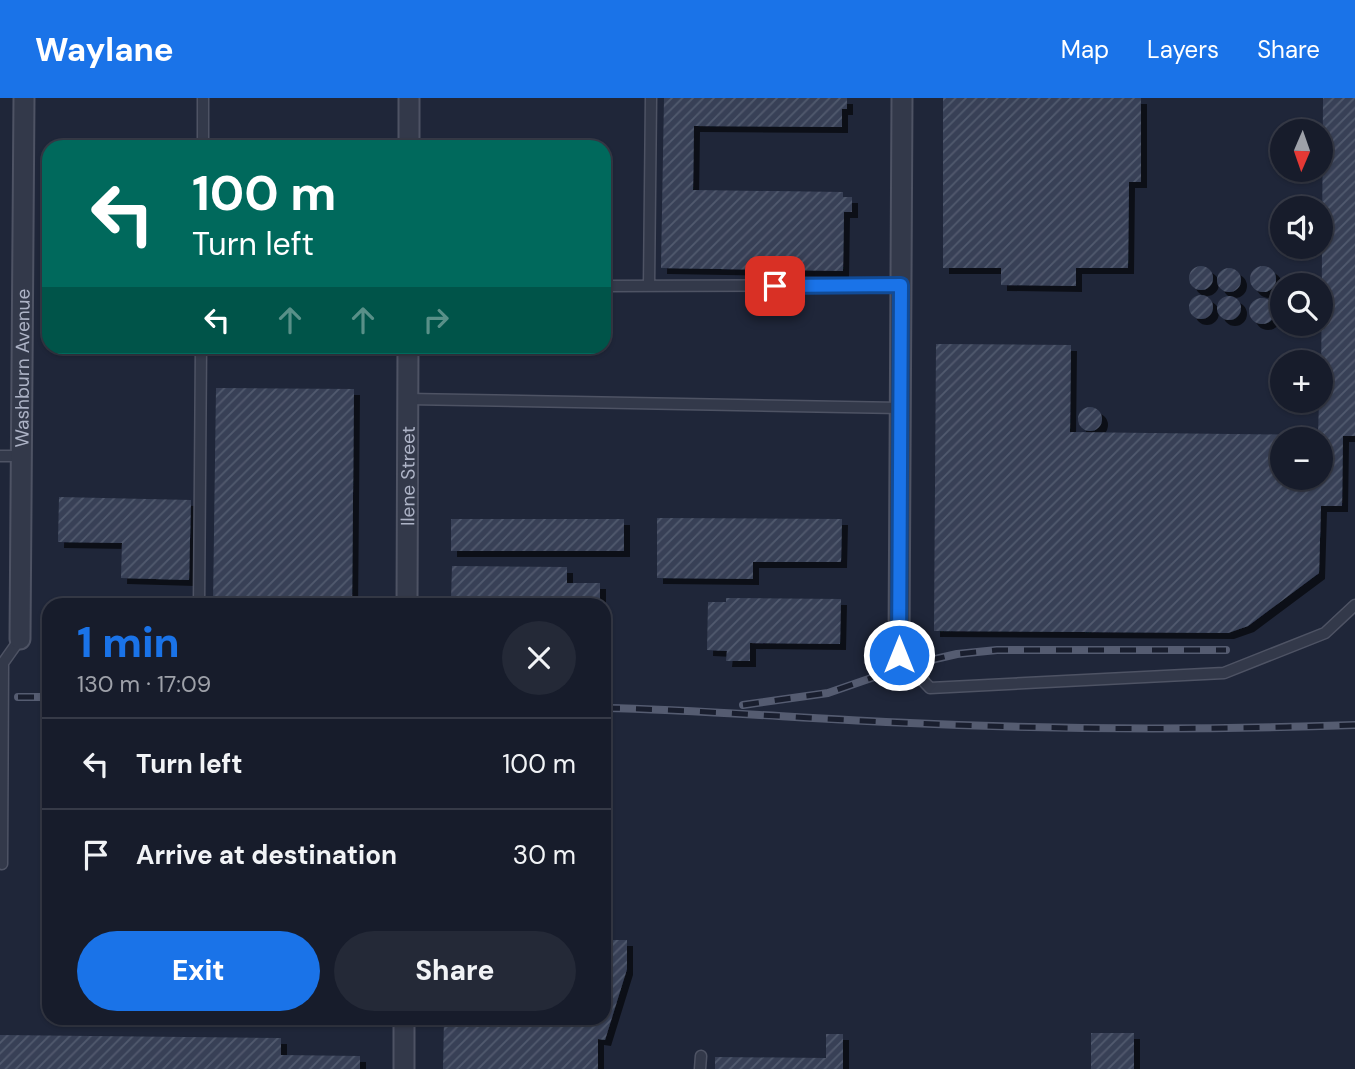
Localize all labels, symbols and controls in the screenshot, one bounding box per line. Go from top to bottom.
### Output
text: Waylane [35,28,174,71]
text: Map [1061,34,1109,65]
text: Layers [1147,34,1219,65]
text: Share [1257,34,1320,65]
north arrow [1270,119,1334,182]
map controls [1270,119,1333,490]
text: 100 m [192,161,336,225]
icon: left [77,168,168,259]
button: sound [1270,196,1333,259]
text: Turn left [192,223,314,265]
pin [745,256,805,316]
icon: arrive [756,267,794,305]
button: search [1270,273,1333,336]
street label: Washburn Avenue [9,289,35,447]
icon: left [198,301,236,339]
icon: ahead [271,301,309,339]
icon: ahead [344,301,382,339]
icon: right [417,301,455,339]
button: + [1270,350,1333,413]
street label: Ilene Street [395,426,420,526]
button: − [1270,427,1333,490]
text: 1 min [77,615,180,670]
position arrow [862,618,936,692]
button: close [502,621,576,695]
text: 130 m · 17:09 [77,669,211,699]
icon: left [77,745,115,783]
text: Turn left [136,747,243,781]
text: 100 m [502,747,576,781]
icon: arrive [77,836,115,874]
text: Arrive at destination [136,838,397,872]
text: 30 m [513,838,576,872]
button: Exit [77,931,320,1011]
button: Share [334,931,576,1011]

